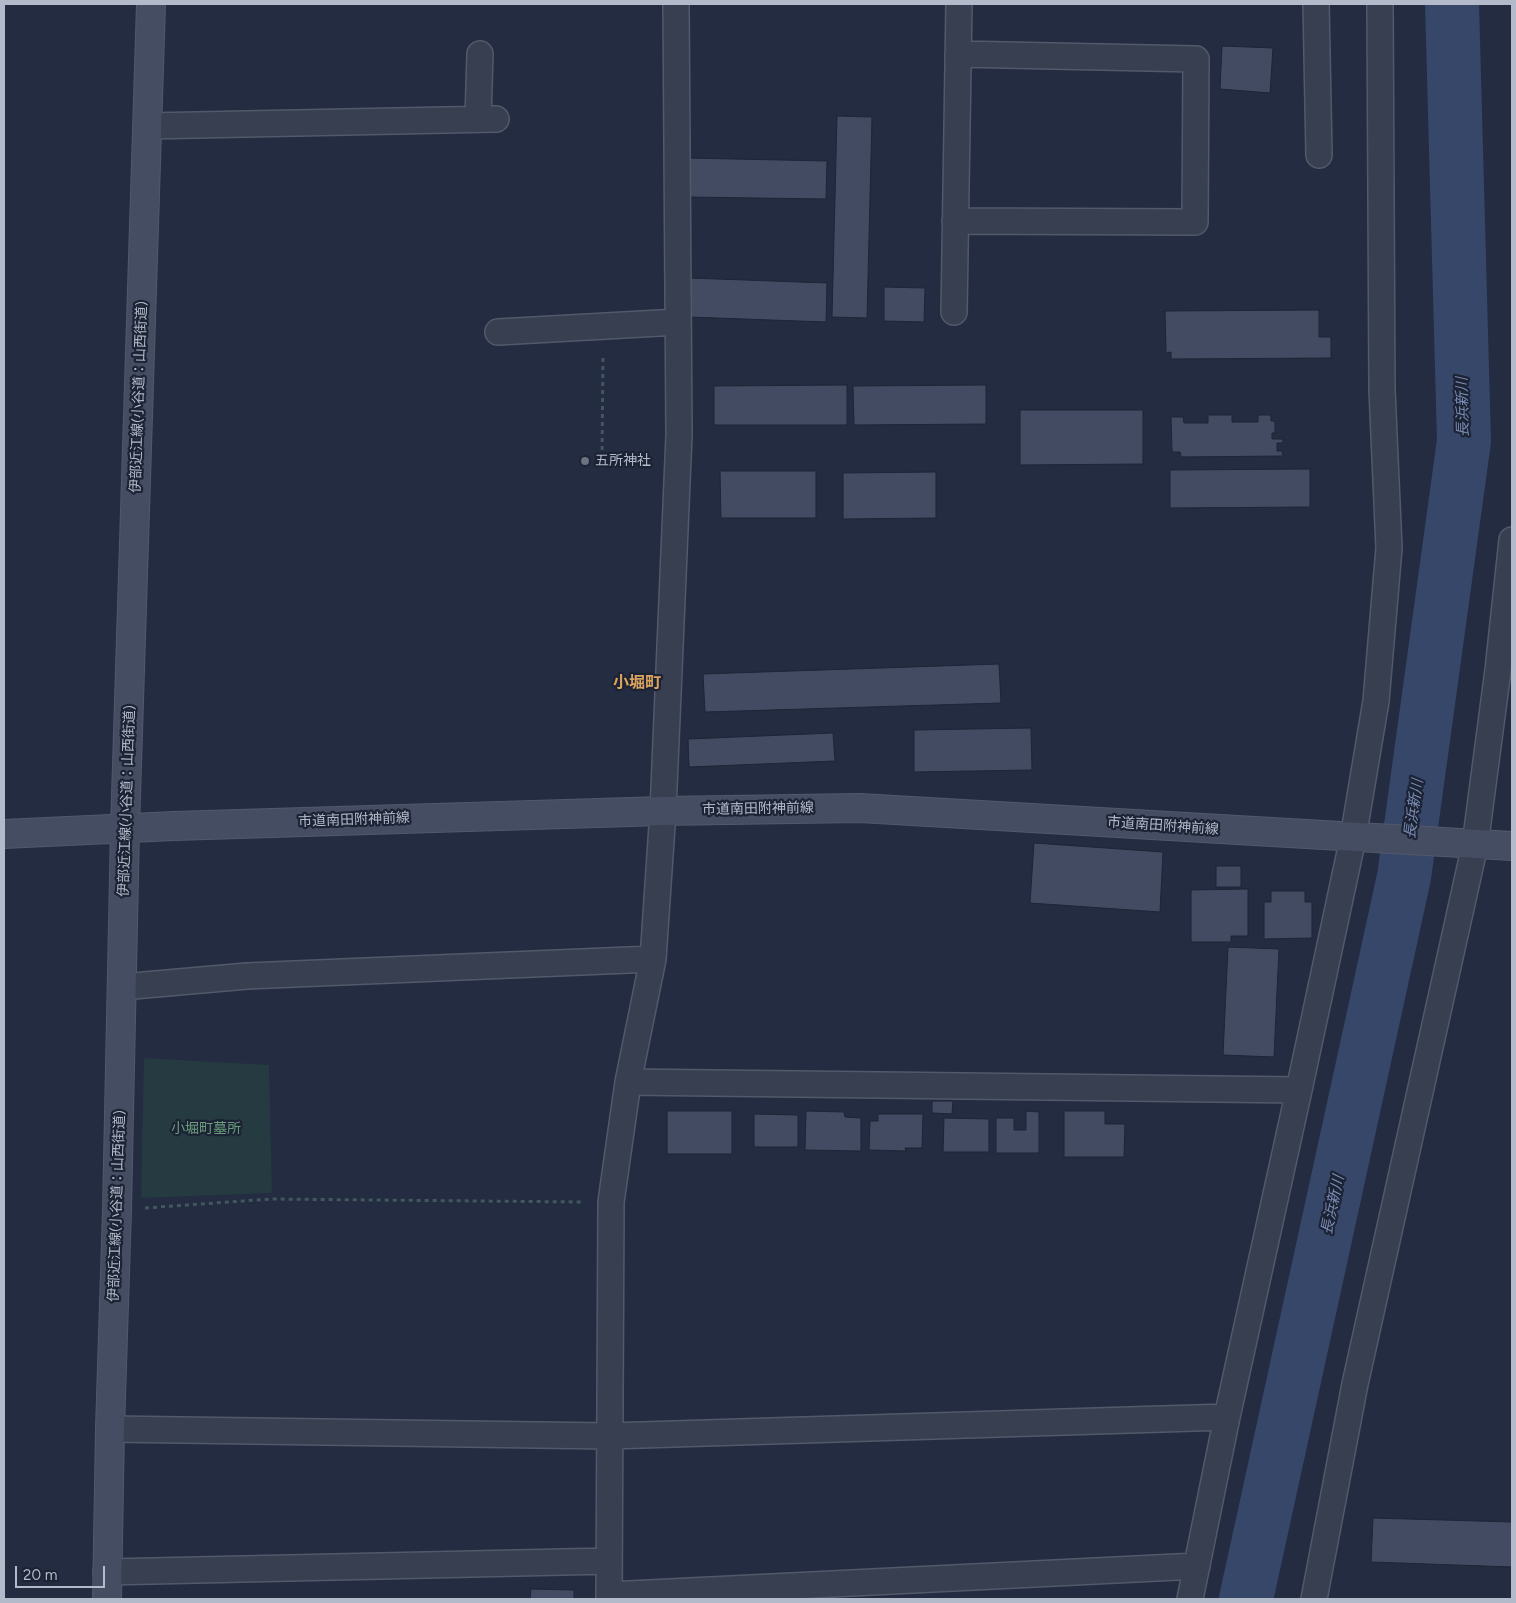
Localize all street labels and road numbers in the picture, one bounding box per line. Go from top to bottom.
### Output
street label: 伊部近江線(小谷道：山西街道) [127,301,151,493]
street label: 伊部近江線(小谷道：山西街道) [115,705,139,897]
street label: 市道南田附神前線 [702,800,814,818]
street label: 市道南田附神前線 [298,810,410,830]
street label: 市道南田附神前線 [1107,814,1219,838]
street label: 伊部近江線(小谷道：山西街道) [105,1110,129,1302]

